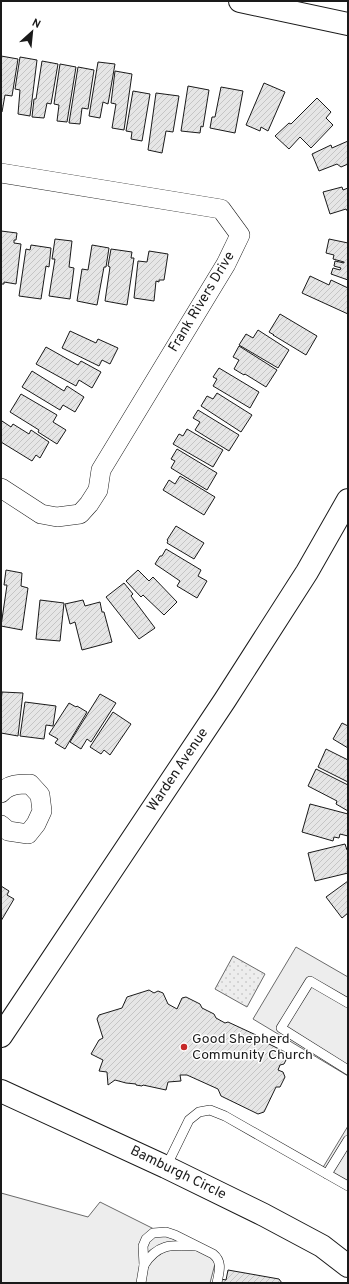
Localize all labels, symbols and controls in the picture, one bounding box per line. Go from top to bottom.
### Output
north arrow [12,12,52,52]
text: N [29,16,43,32]
street label: Frank Rivers Drive [165,249,239,355]
street label: Warden Avenue [144,725,212,815]
place label: Good Shepherd Community Church [192,1031,313,1064]
marker: Good Shepherd Community Church [179,1042,189,1052]
street label: Bamburgh Circle [127,1142,229,1204]

